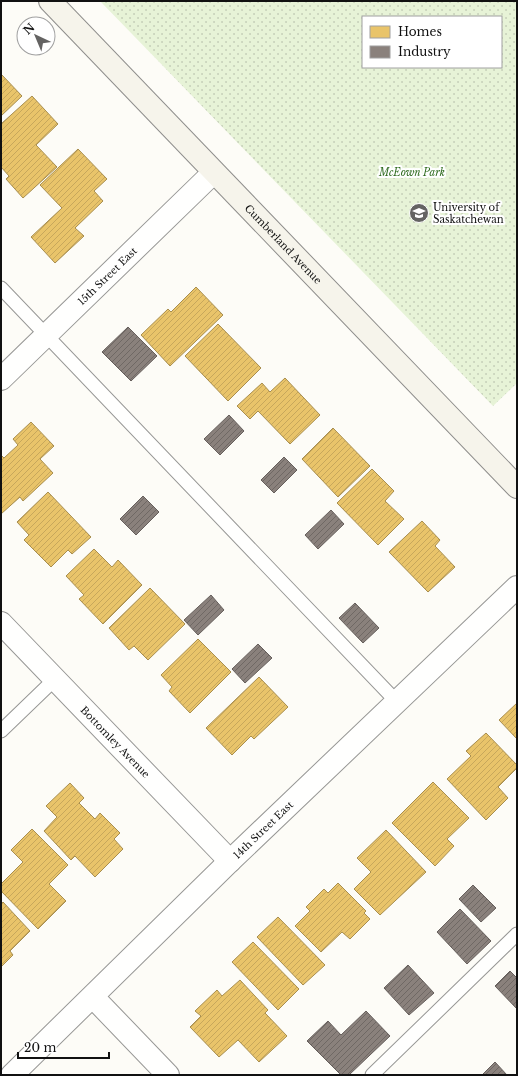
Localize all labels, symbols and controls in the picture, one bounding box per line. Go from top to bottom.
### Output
north arrow [16,16,56,56]
legend [362,16,502,68]
text: N [20,20,38,37]
text: Homes [398,24,442,39]
text: Industry [398,44,451,59]
park label: McEown Park [378,166,445,179]
street label: Cumberland Avenue [242,201,325,287]
place label: University of Saskatchewan [433,201,504,226]
school or university icon: University of Saskatchewan [408,202,430,224]
street label: 15th Street East [75,244,140,308]
street label: Bottomley Avenue [78,703,153,781]
street label: 14th Street East [230,798,296,861]
scale bar [18,1034,109,1060]
text: 20 m [24,1040,56,1055]

